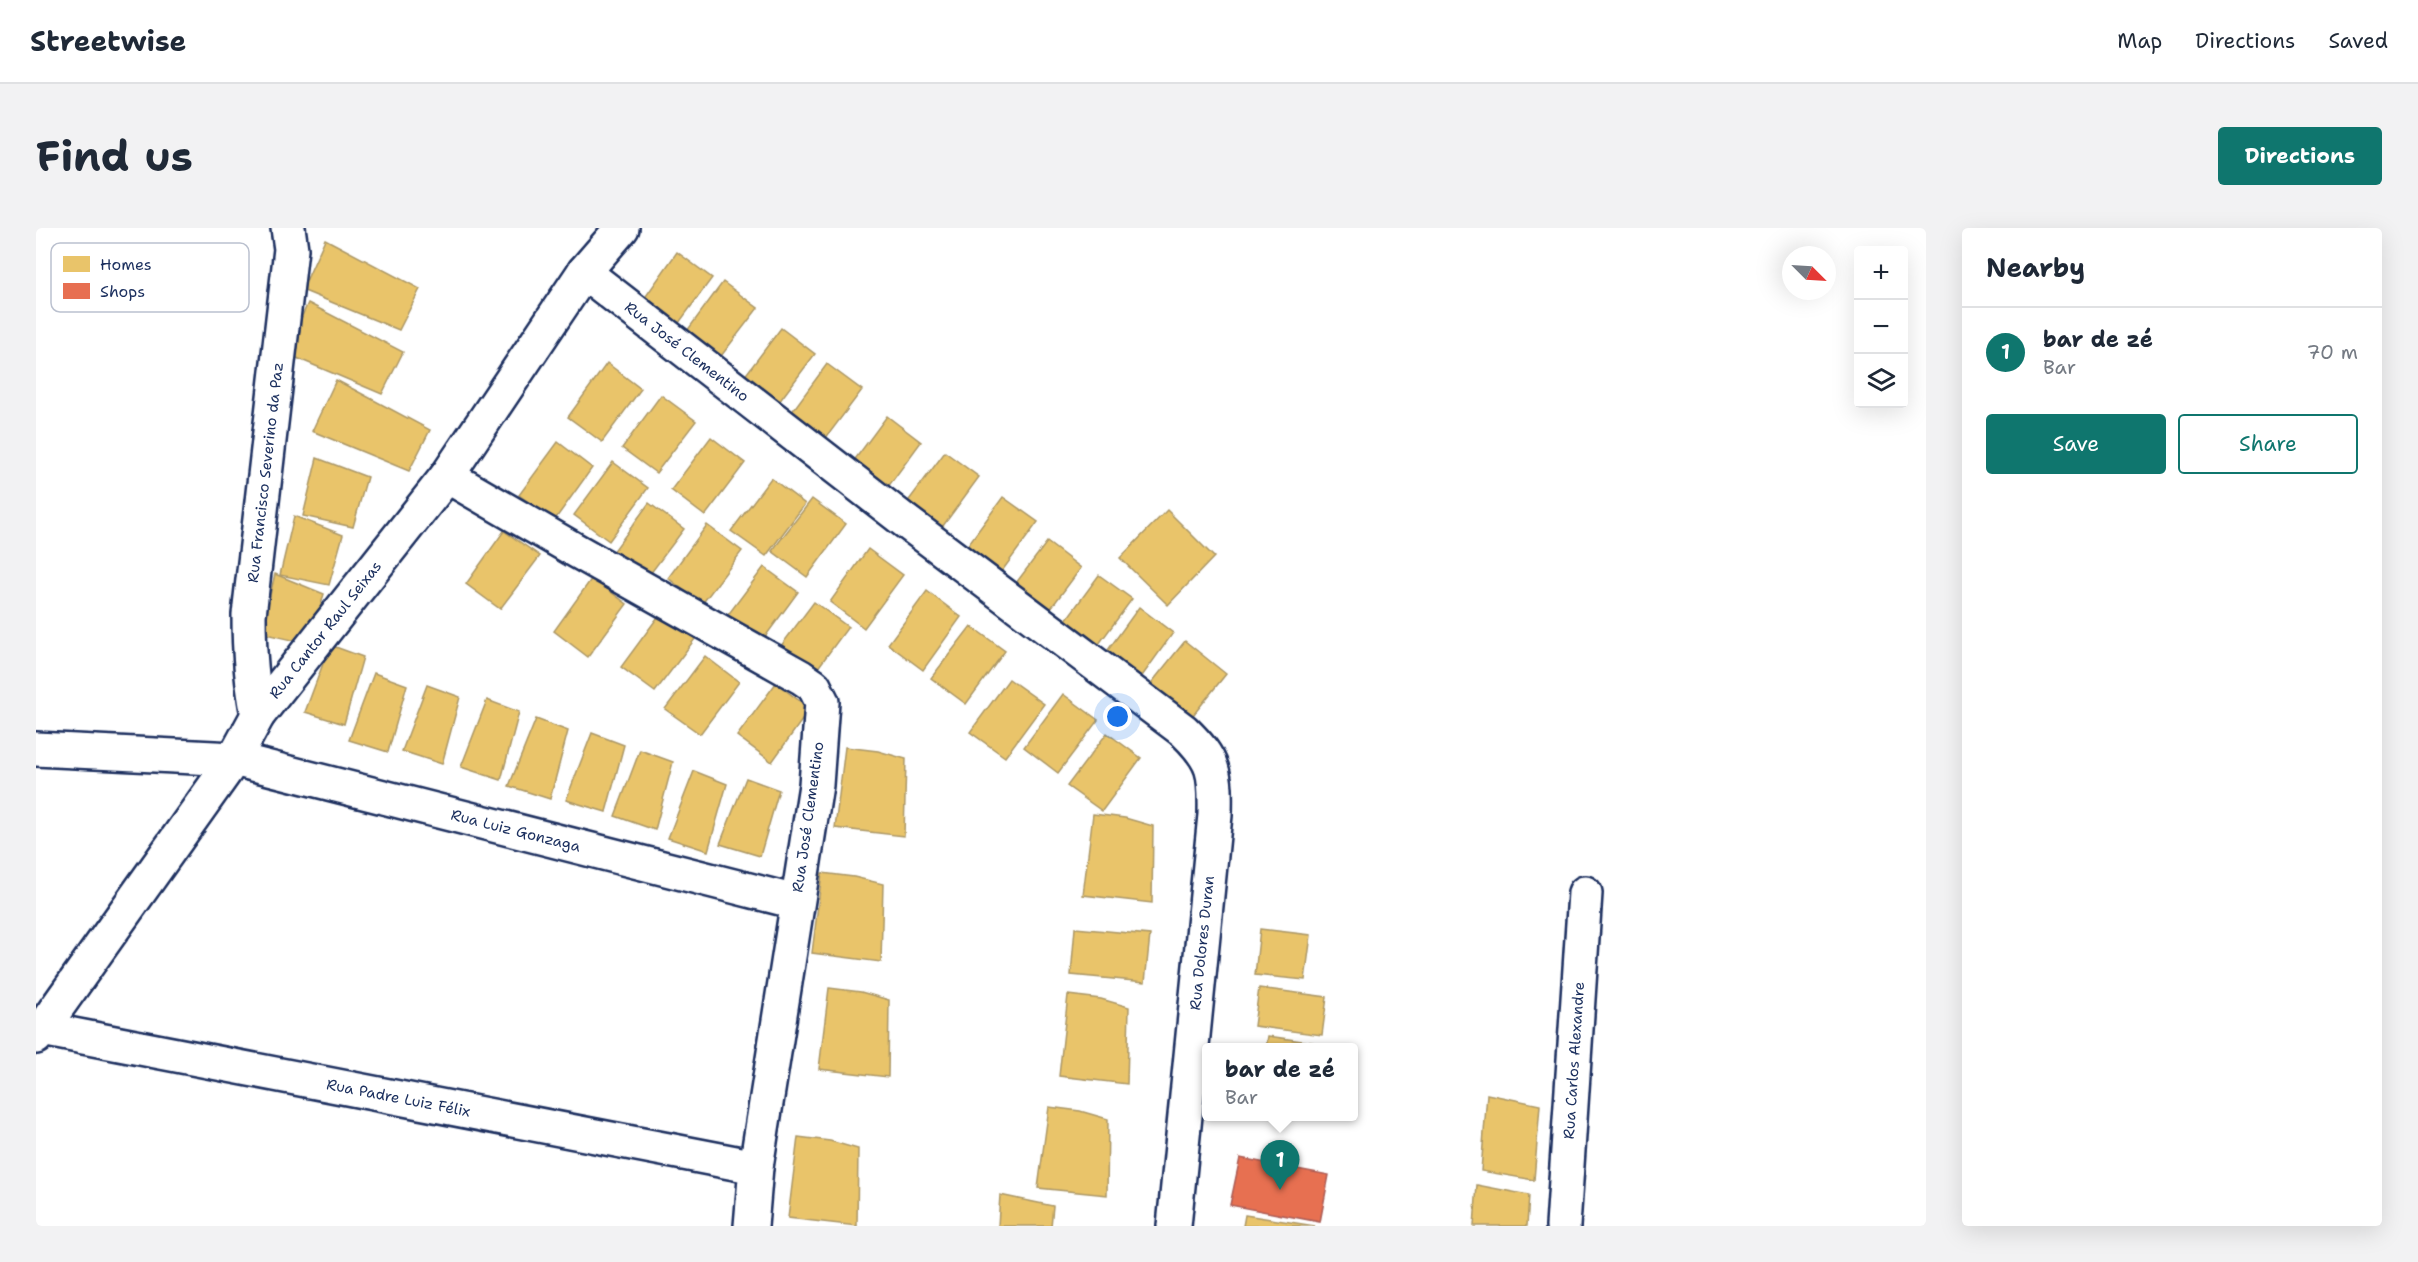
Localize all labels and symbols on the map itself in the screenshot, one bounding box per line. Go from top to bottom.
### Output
legend [51,243,249,312]
north arrow [1782,246,1836,300]
text: Homes [100,254,152,275]
text: Shops [100,281,145,302]
street label: Rua José Clementino [620,297,753,406]
street label: Rua Francisco Severino da Paz [243,361,288,584]
street label: Rua Cantor Raul Seixas [265,557,386,703]
your location [1103,702,1132,731]
street label: Rua José Clementino [788,740,828,894]
street label: Rua Luiz Gonzaga [449,805,583,857]
street label: Rua Dolores Duran [1185,875,1219,1011]
street label: Rua Carlos Alexandre [1559,981,1589,1140]
street label: Rua Padre Luiz Félix [325,1074,472,1122]
pin: 1 [1260,1140,1300,1190]

